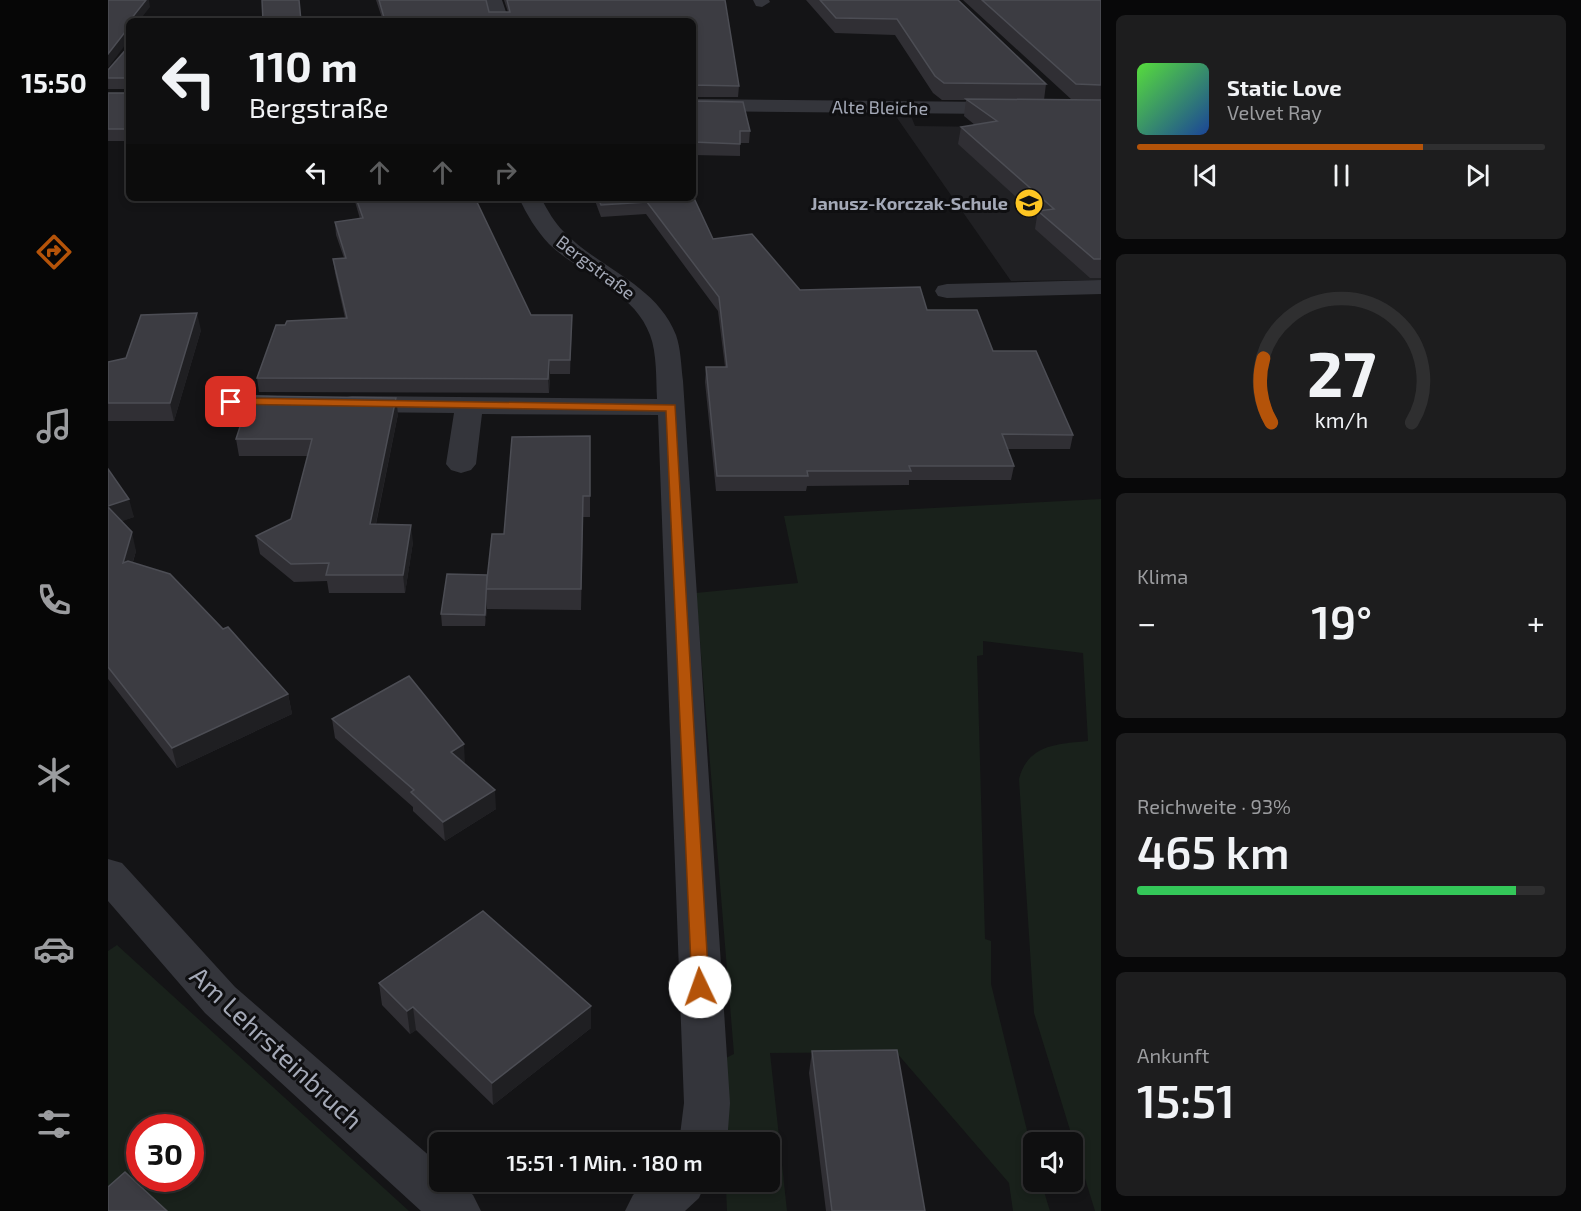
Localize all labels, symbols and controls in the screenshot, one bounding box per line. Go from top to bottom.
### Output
text: 110 m [249,40,358,90]
icon: left [150,42,228,120]
text: 15:50 [21,66,87,98]
text: Static Love [1227,74,1342,100]
text: Bergstraße [249,91,388,123]
street label: Alte Bleiche [832,95,928,119]
text: Velvet Ray [1227,100,1322,124]
icon: left [300,156,333,189]
icon: ahead [363,156,396,189]
icon: ahead [426,156,459,189]
icon: right [489,156,522,189]
icon: previous [1189,159,1222,192]
icon: pause [1325,159,1358,192]
icon: next [1461,159,1494,192]
school or university icon: Janusz-Korczak-Schule [1013,187,1045,219]
place label: Janusz-Korczak-Schule [811,192,1008,214]
street label: Bergstraße [552,230,640,304]
icon: directions [33,231,75,273]
text: 27 [1306,335,1376,410]
pin [205,376,256,427]
icon: arrive [214,385,247,418]
icon: music [33,405,75,447]
text: km/h [1314,408,1368,433]
text: Klima [1137,564,1188,588]
icon: phone [33,579,75,621]
text: 19° [1311,594,1372,648]
text: − [1137,602,1156,642]
text: + [1527,602,1545,642]
icon: climate [33,754,75,796]
text: Reichweite · 93% [1137,794,1291,818]
text: 465 km [1137,824,1290,878]
icon: car [33,928,75,970]
position arrow [668,955,732,1019]
street label: Am Lehrsteinbruch [184,959,370,1135]
text: Ankunft [1137,1043,1209,1067]
text: 15:51 [1137,1073,1235,1127]
icon: filters [33,1103,75,1145]
speed limit sign: 30 [126,1114,204,1192]
map controls [1023,1132,1083,1192]
button: sound [1023,1132,1083,1192]
text: 15:51 · 1 Min. · 180 m [506,1149,703,1175]

